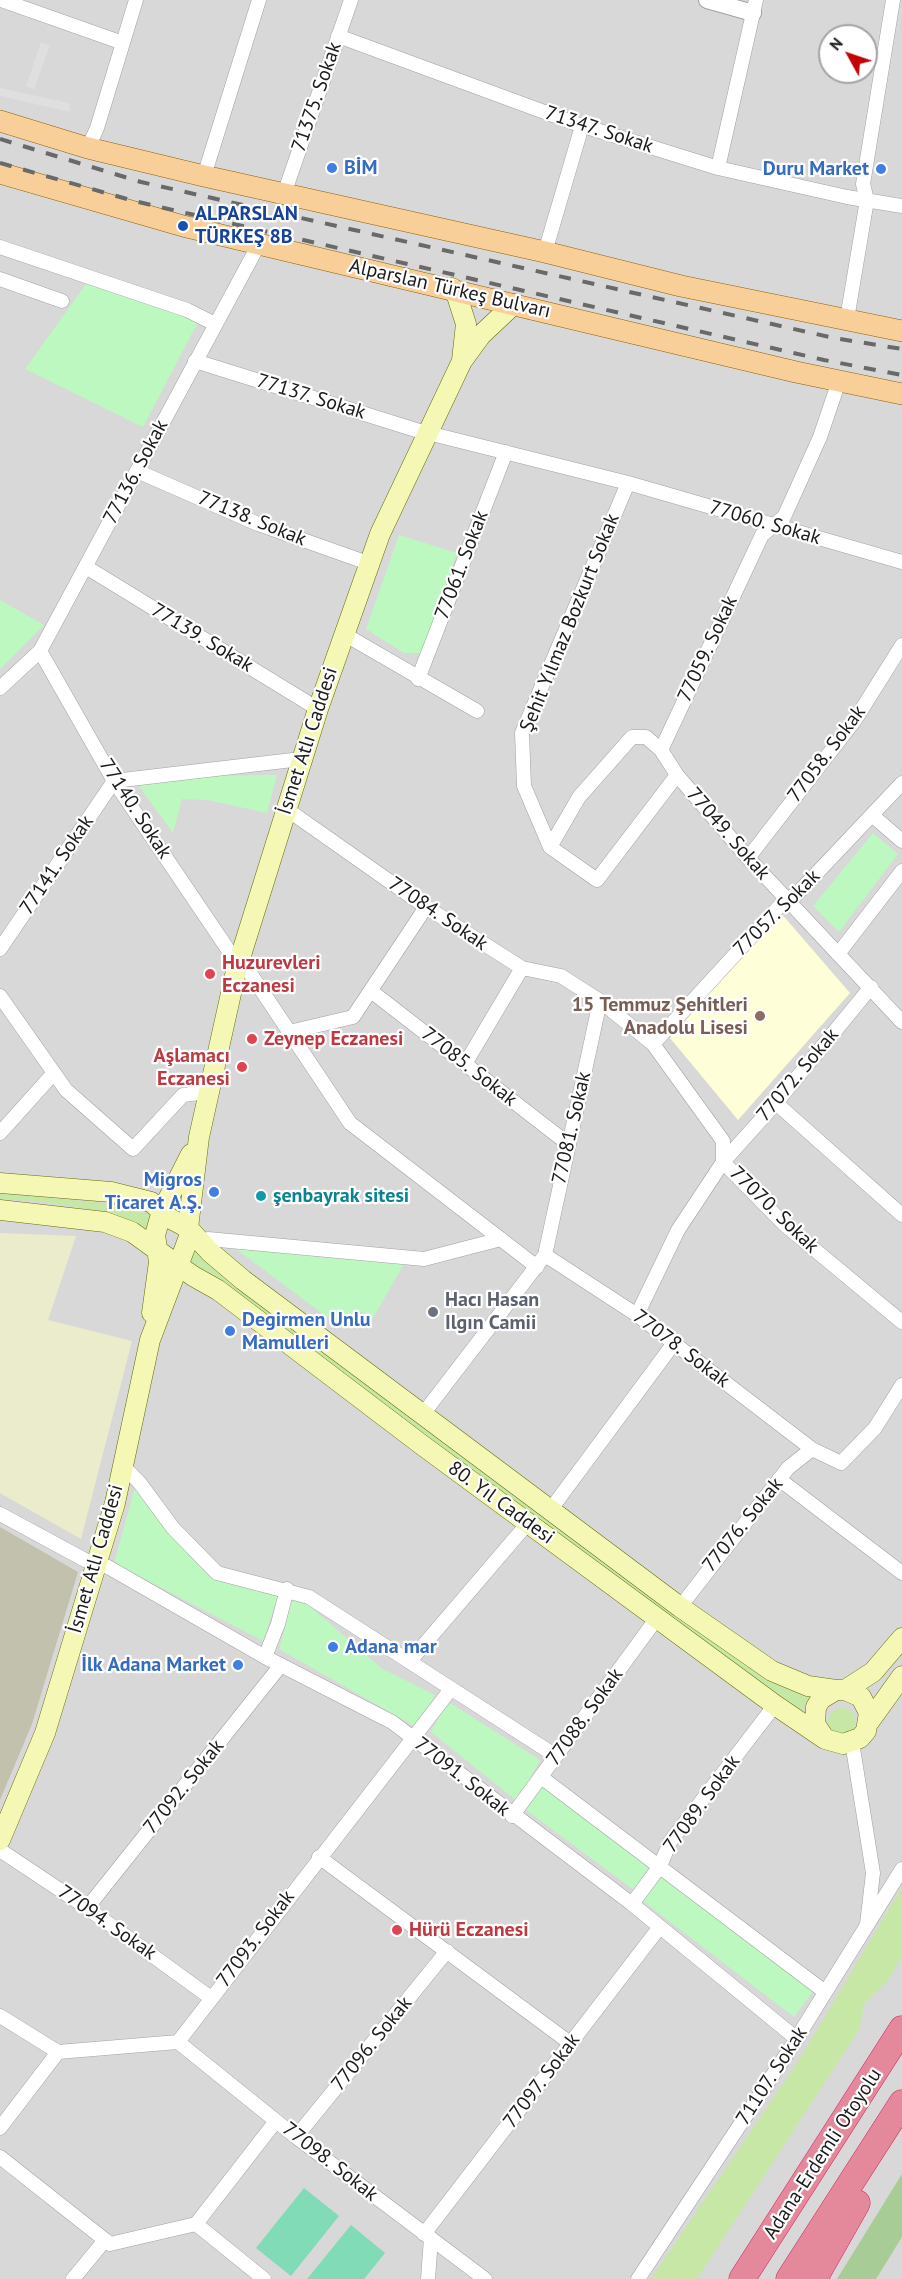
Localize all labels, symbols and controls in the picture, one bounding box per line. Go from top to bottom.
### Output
north arrow [818,24,878,84]
text: N [825,33,847,54]
street label: 71375. Sokak [287,39,347,155]
street label: 71347. Sokak [542,101,656,159]
place label: BİM [344,156,378,180]
place label: Duru Market [763,157,869,181]
marker: BİM [325,161,339,175]
marker: Duru Market [874,162,888,176]
place label: ALPARSLAN TÜRKEŞ 8B [195,202,298,249]
marker: ALPARSLAN TÜRKEŞ 8B [176,219,190,233]
street label: Alparslan Türkeş Bulvarı [347,254,553,324]
street label: 77137. Sokak [254,369,368,425]
street label: 77136. Sokak [99,416,173,528]
street label: 77138. Sokak [194,486,310,552]
street label: 77060. Sokak [707,496,823,550]
street label: 77061. Sokak [430,507,494,623]
street label: Şehit Yılmaz Bozkurt Sokak [515,510,625,736]
street label: 77059. Sokak [673,592,743,706]
street label: 77139. Sokak [147,598,257,678]
street label: İsmet Atlı Caddesi [273,664,343,818]
street label: 77058. Sokak [783,701,871,807]
street label: 77140. Sokak [94,754,176,864]
street label: 77049. Sokak [681,783,775,885]
street label: 77141. Sokak [15,811,99,919]
street label: 77057. Sokak [729,865,825,961]
street label: 77084. Sokak [384,872,492,956]
place label: Huzurevleri Eczanesi [222,951,321,998]
marker: Huzurevleri Eczanesi [203,967,217,981]
place label: 15 Temmuz Şehitleri Anadolu Lisesi [572,993,748,1040]
marker: 15 Temmuz Şehitleri Anadolu Lisesi [753,1009,767,1023]
street label: 77085. Sokak [416,1022,522,1112]
street label: 77072. Sokak [752,1023,844,1127]
place label: Zeynep Eczanesi [264,1027,403,1051]
marker: Zeynep Eczanesi [245,1032,259,1046]
place label: Aşlamacı Eczanesi [154,1044,230,1091]
marker: Aşlamacı Eczanesi [235,1060,249,1074]
street label: 77081. Sokak [547,1069,597,1187]
street label: 77070. Sokak [724,1162,824,1258]
place label: Migros Ticaret A.Ş. [105,1168,202,1215]
place label: şenbayrak sitesi [273,1184,409,1208]
marker: Migros Ticaret A.Ş. [207,1185,221,1199]
marker: şenbayrak sitesi [254,1189,268,1203]
place label: Hacı Hasan Ilgın Camii [445,1288,539,1335]
marker: Hacı Hasan Ilgın Camii [426,1305,440,1319]
street label: 77078. Sokak [628,1305,734,1393]
place label: Degirmen Unlu Mamulleri [242,1308,370,1355]
marker: Degirmen Unlu Mamulleri [223,1324,237,1338]
street label: 80. Yıl Caddesi [443,1456,559,1550]
street label: 77076. Sokak [698,1473,788,1577]
street label: İsmet Atlı Caddesi [63,1482,129,1636]
place label: Adana mar [345,1635,437,1659]
marker: Adana mar [326,1640,340,1654]
place label: İlk Adana Market [81,1653,226,1677]
marker: İlk Adana Market [231,1658,245,1672]
street label: 77088. Sokak [542,1664,628,1770]
street label: 77091. Sokak [409,1732,515,1822]
street label: 77092. Sokak [139,1735,229,1839]
street label: 77089. Sokak [659,1751,745,1857]
street label: 77094. Sokak [53,1880,161,1966]
street label: 77093. Sokak [212,1886,300,1992]
place label: Hürü Eczanesi [409,1918,529,1942]
marker: Hürü Eczanesi [390,1923,404,1937]
street label: 77096. Sokak [327,1992,417,2096]
street label: 71107. Sokak [731,2022,813,2130]
street label: 77097. Sokak [499,2029,585,2133]
street label: Adana-Erdemli Otoyolu [759,2064,887,2244]
street label: 77098. Sokak [277,2117,383,2207]

